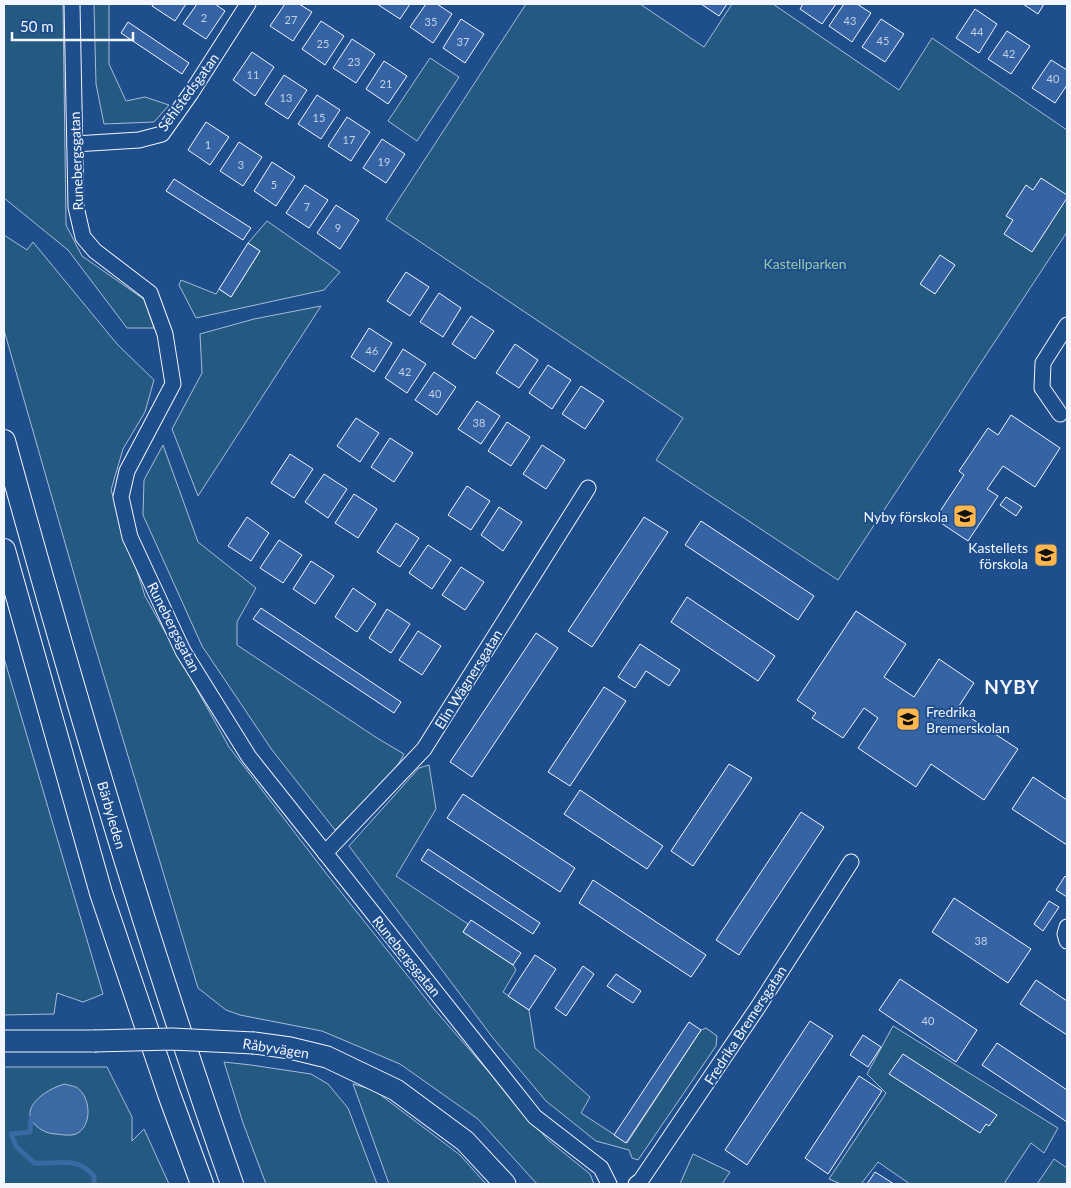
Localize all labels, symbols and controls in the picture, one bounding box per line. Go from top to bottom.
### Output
scale bar [12,10,134,42]
house number: 2 [201,11,207,24]
house number: 27 [285,13,297,26]
house number: 43 [844,14,856,27]
house number: 35 [425,15,437,28]
text: 50 m [20,17,54,35]
house number: 44 [971,25,984,38]
house number: 45 [877,34,889,47]
house number: 37 [457,35,469,48]
house number: 25 [317,37,329,50]
house number: 42 [1003,47,1015,60]
street label: Sehlstedsgatan [154,50,222,134]
house number: 23 [348,55,360,68]
house number: 11 [247,68,259,81]
house number: 40 [1047,72,1060,85]
house number: 21 [380,77,392,90]
house number: 13 [280,91,292,104]
street label: Runebergsgatan [66,111,86,211]
house number: 15 [313,111,325,124]
house number: 17 [343,133,355,146]
house number: 1 [205,138,211,151]
house number: 19 [378,155,390,168]
house number: 3 [238,158,244,171]
house number: 5 [271,178,277,191]
house number: 7 [304,200,310,213]
house number: 9 [335,221,341,234]
park label: Kastellparken [763,255,847,272]
house number: 46 [366,344,378,357]
house number: 42 [399,365,411,378]
house number: 40 [429,387,442,400]
house number: 38 [473,416,485,429]
school or university icon: Nyby förskola [952,503,978,529]
place label: Nyby förskola [863,508,948,525]
place label: Kastellets förskola [968,539,1028,572]
school or university icon: Kastellets förskola [1033,542,1059,568]
street label: Runebergsgatan [144,579,204,675]
street label: Elin Wägnersgatan [431,626,505,732]
district label: NYBY [984,675,1040,698]
place label: Fredrika Bremerskolan [926,703,1010,736]
school or university icon: Fredrika Bremerskolan [895,706,921,732]
street label: Bärbyleden [94,779,130,851]
street label: Runebergsgatan [369,912,445,1000]
house number: 38 [975,934,987,947]
street label: Fredrika Bremersgatan [700,962,790,1088]
house number: 40 [922,1014,935,1027]
street label: Råbyvägen [242,1034,310,1062]

